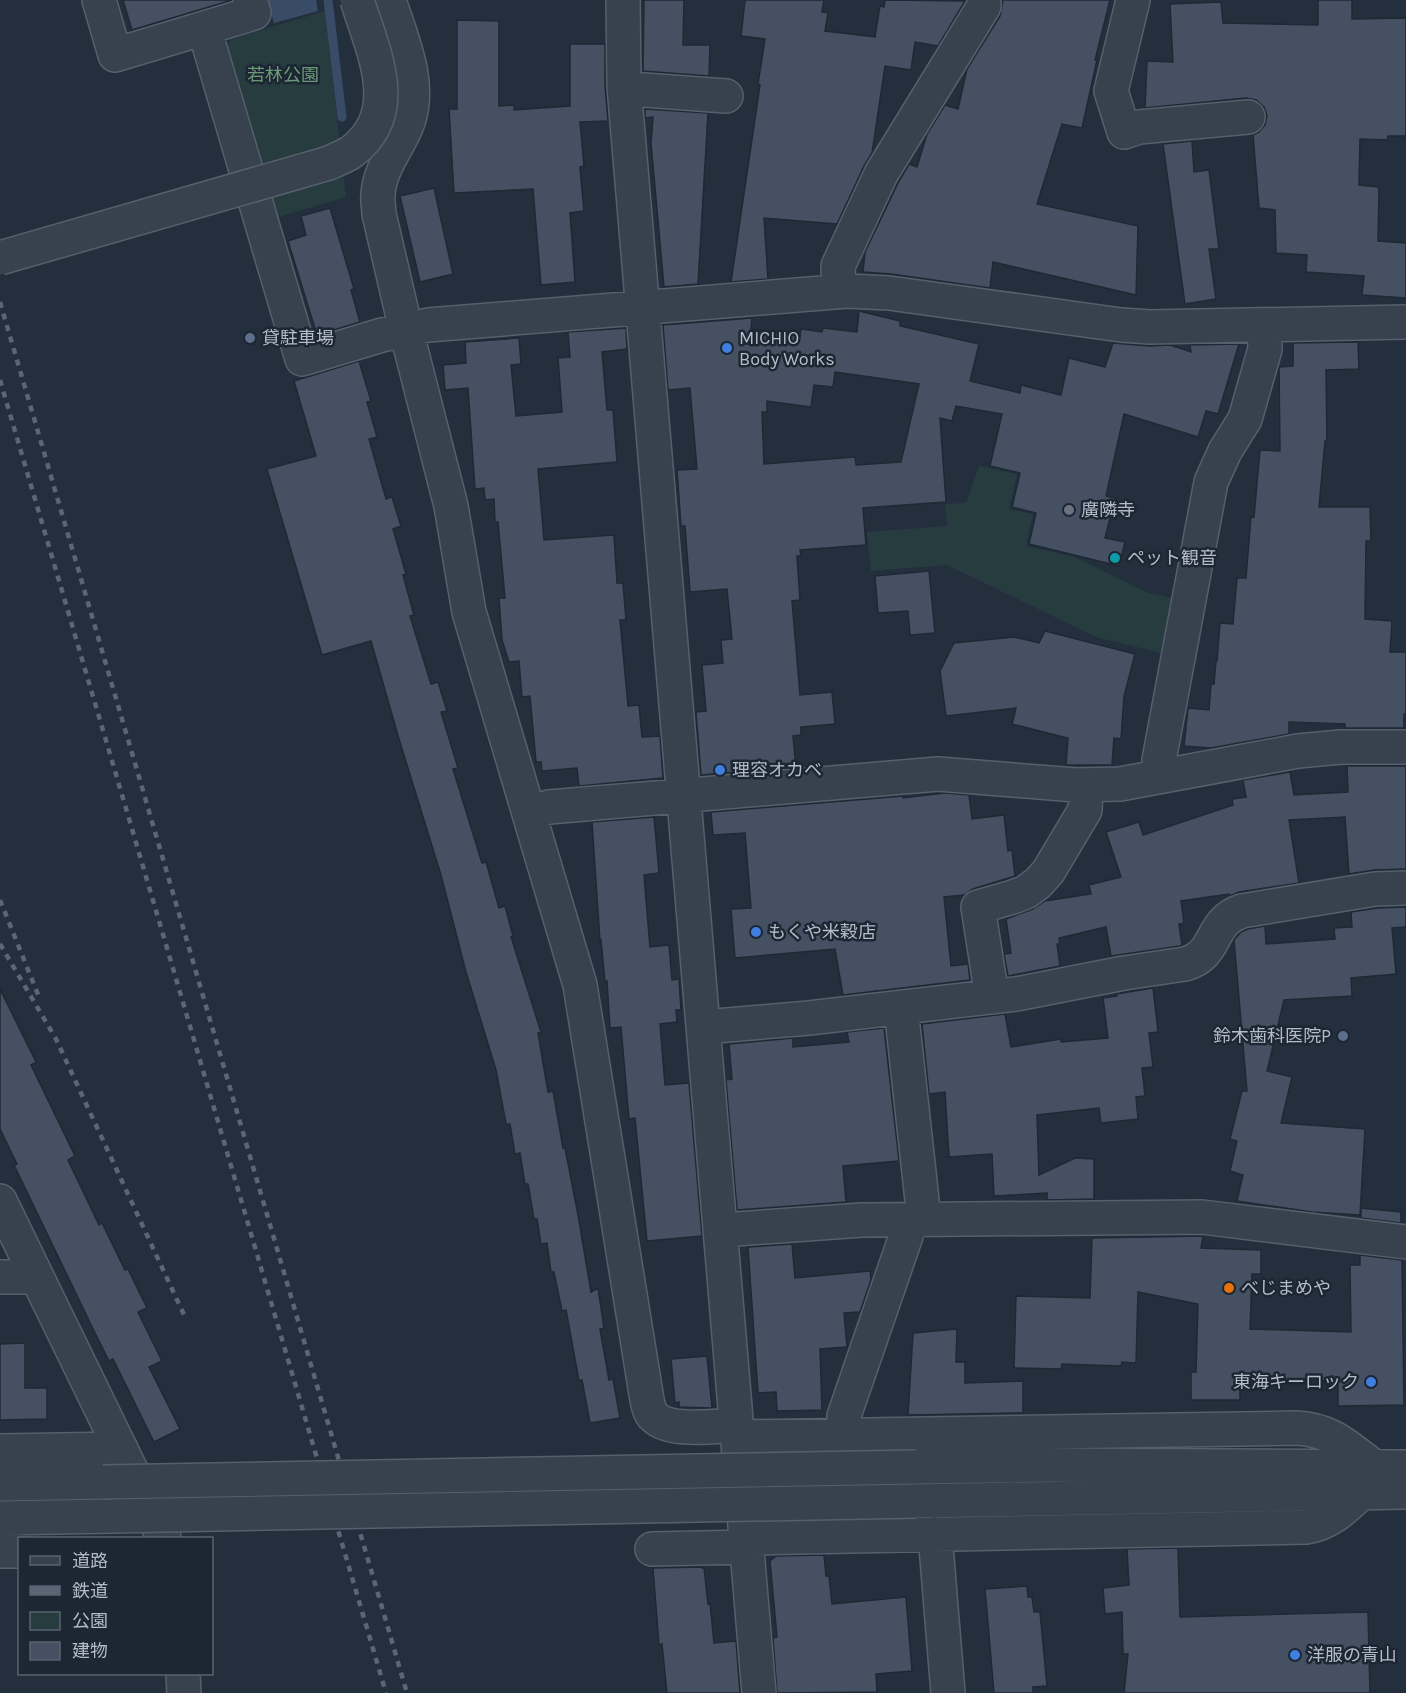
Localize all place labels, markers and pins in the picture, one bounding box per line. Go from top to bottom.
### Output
place label: 貸駐車場 [262,327,334,349]
place label: MICHIO Body Works [739,327,835,370]
marker: 貸駐車場 [243,331,257,345]
marker: MICHIO Body Works [720,341,734,355]
place label: 廣隣寺 [1081,499,1135,521]
marker: 廣隣寺 [1062,503,1076,517]
place label: ペット観音 [1127,547,1217,569]
marker: ペット観音 [1108,551,1122,565]
place label: 理容オカベ [732,759,822,781]
marker: 理容オカベ [713,763,727,777]
place label: もくや米穀店 [768,921,876,943]
marker: もくや米穀店 [749,925,763,939]
place label: 鈴木歯科医院P [1213,1025,1331,1047]
marker: 鈴木歯科医院P [1336,1029,1350,1043]
place label: べじまめや [1241,1277,1331,1299]
marker: べじまめや [1222,1281,1236,1295]
place label: 東海キーロック [1233,1371,1359,1393]
marker: 東海キーロック [1364,1375,1378,1389]
place label: 洋服の青山 [1307,1644,1397,1666]
marker: 洋服の青山 [1288,1648,1302,1662]

